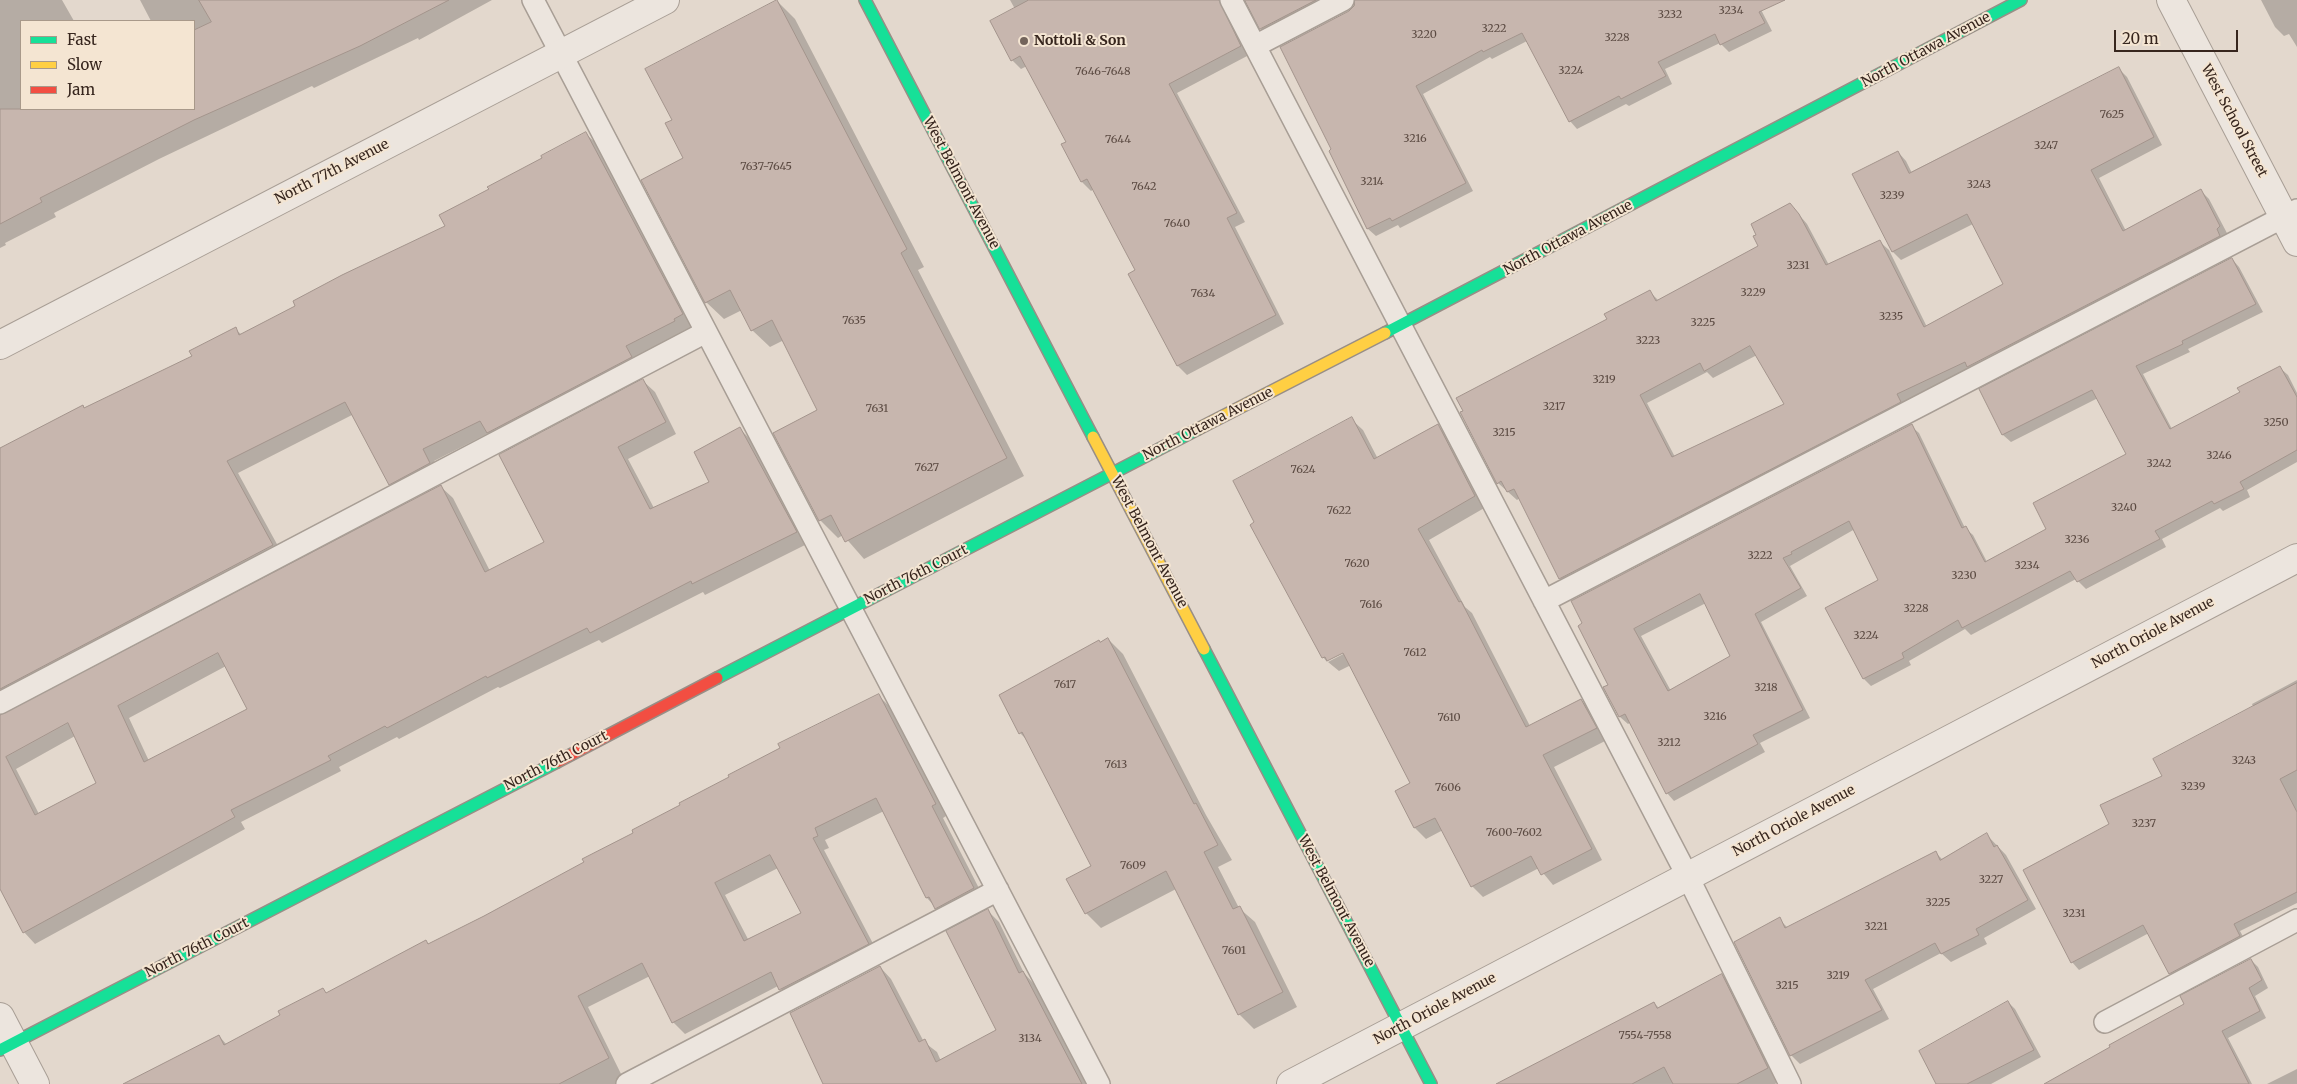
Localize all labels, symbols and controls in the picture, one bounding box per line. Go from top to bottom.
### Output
house number: 3234 [1718,4,1744,18]
house number: 3232 [1658,8,1682,22]
street label: North Ottawa Avenue [1859,9,1993,91]
legend [20,20,195,110]
scale bar [2117,20,2241,52]
house number: 3222 [1481,22,1507,36]
house number: 3220 [1411,28,1437,42]
text: 20 m [2122,29,2159,48]
text: Fast [67,30,97,49]
house number: 3228 [1604,31,1630,45]
place label: Nottoli & Son [1034,33,1126,49]
marker: Nottoli & Son [1018,35,1030,47]
text: Slow [67,55,102,74]
street label: West School Street [2197,62,2271,180]
house number: 3224 [1558,64,1584,78]
house number: 7646-7648 [1075,65,1131,79]
text: Jam [67,80,95,99]
house number: 7625 [2100,108,2124,122]
street label: West Belmont Avenue [919,114,1003,252]
house number: 3216 [1403,132,1427,146]
house number: 7644 [1105,133,1131,147]
street label: North 77th Avenue [272,136,392,208]
house number: 3247 [2034,139,2058,153]
house number: 7637-7645 [740,160,792,174]
house number: 3214 [1360,175,1384,189]
house number: 3243 [1967,178,1991,192]
house number: 7642 [1131,180,1157,194]
house number: 3239 [1880,189,1904,203]
street label: North Ottawa Avenue [1501,197,1635,279]
house number: 7640 [1164,217,1190,231]
house number: 3231 [1787,259,1809,273]
house number: 3229 [1740,286,1766,300]
house number: 7634 [1191,287,1215,301]
house number: 3235 [1879,310,1903,324]
house number: 7635 [842,314,866,328]
house number: 3225 [1691,316,1715,330]
house number: 3223 [1636,334,1660,348]
house number: 3219 [1592,373,1616,387]
street label: North Ottawa Avenue [1140,384,1276,464]
house number: 3217 [1543,400,1565,414]
house number: 7631 [866,402,888,416]
house number: 3250 [2263,416,2289,430]
house number: 3215 [1492,426,1516,440]
house number: 3246 [2206,449,2232,463]
house number: 3242 [2147,457,2171,471]
house number: 7627 [915,461,939,475]
house number: 7624 [1291,463,1315,477]
street label: West Belmont Avenue [1107,473,1191,611]
house number: 3240 [2111,501,2137,515]
house number: 7622 [1327,504,1351,518]
house number: 3236 [2065,533,2089,547]
street label: North 76th Court [861,542,971,608]
house number: 3222 [1747,549,1773,563]
house number: 7620 [1344,557,1370,571]
house number: 3234 [2014,559,2040,573]
house number: 3230 [1951,569,1977,583]
street label: North Oriole Avenue [2089,594,2217,672]
house number: 7616 [1360,598,1382,612]
house number: 3228 [1903,602,1929,616]
house number: 3224 [1853,629,1879,643]
house number: 7612 [1404,646,1426,660]
house number: 7617 [1054,678,1076,692]
house number: 3218 [1754,681,1778,695]
house number: 3216 [1703,710,1727,724]
house number: 7610 [1437,711,1461,725]
street label: North 76th Court [501,728,611,794]
house number: 3212 [1657,736,1681,750]
house number: 3243 [2232,754,2256,768]
house number: 7613 [1105,758,1127,772]
house number: 3239 [2181,780,2205,794]
house number: 7606 [1435,781,1461,795]
street label: North Oriole Avenue [1730,782,1858,860]
house number: 3237 [2132,817,2156,831]
house number: 7600-7602 [1486,826,1542,840]
street label: West Belmont Avenue [1294,832,1378,970]
house number: 7609 [1120,859,1146,873]
house number: 3227 [1979,873,2003,887]
house number: 3225 [1926,896,1950,910]
house number: 3231 [2063,907,2085,921]
street label: North 76th Court [142,915,252,981]
house number: 3221 [1864,920,1888,934]
house number: 7601 [1222,944,1246,958]
house number: 3219 [1826,969,1850,983]
street label: North Oriole Avenue [1371,970,1499,1048]
house number: 3215 [1775,979,1799,993]
house number: 7554-7558 [1618,1029,1672,1043]
house number: 3134 [1018,1032,1042,1046]

